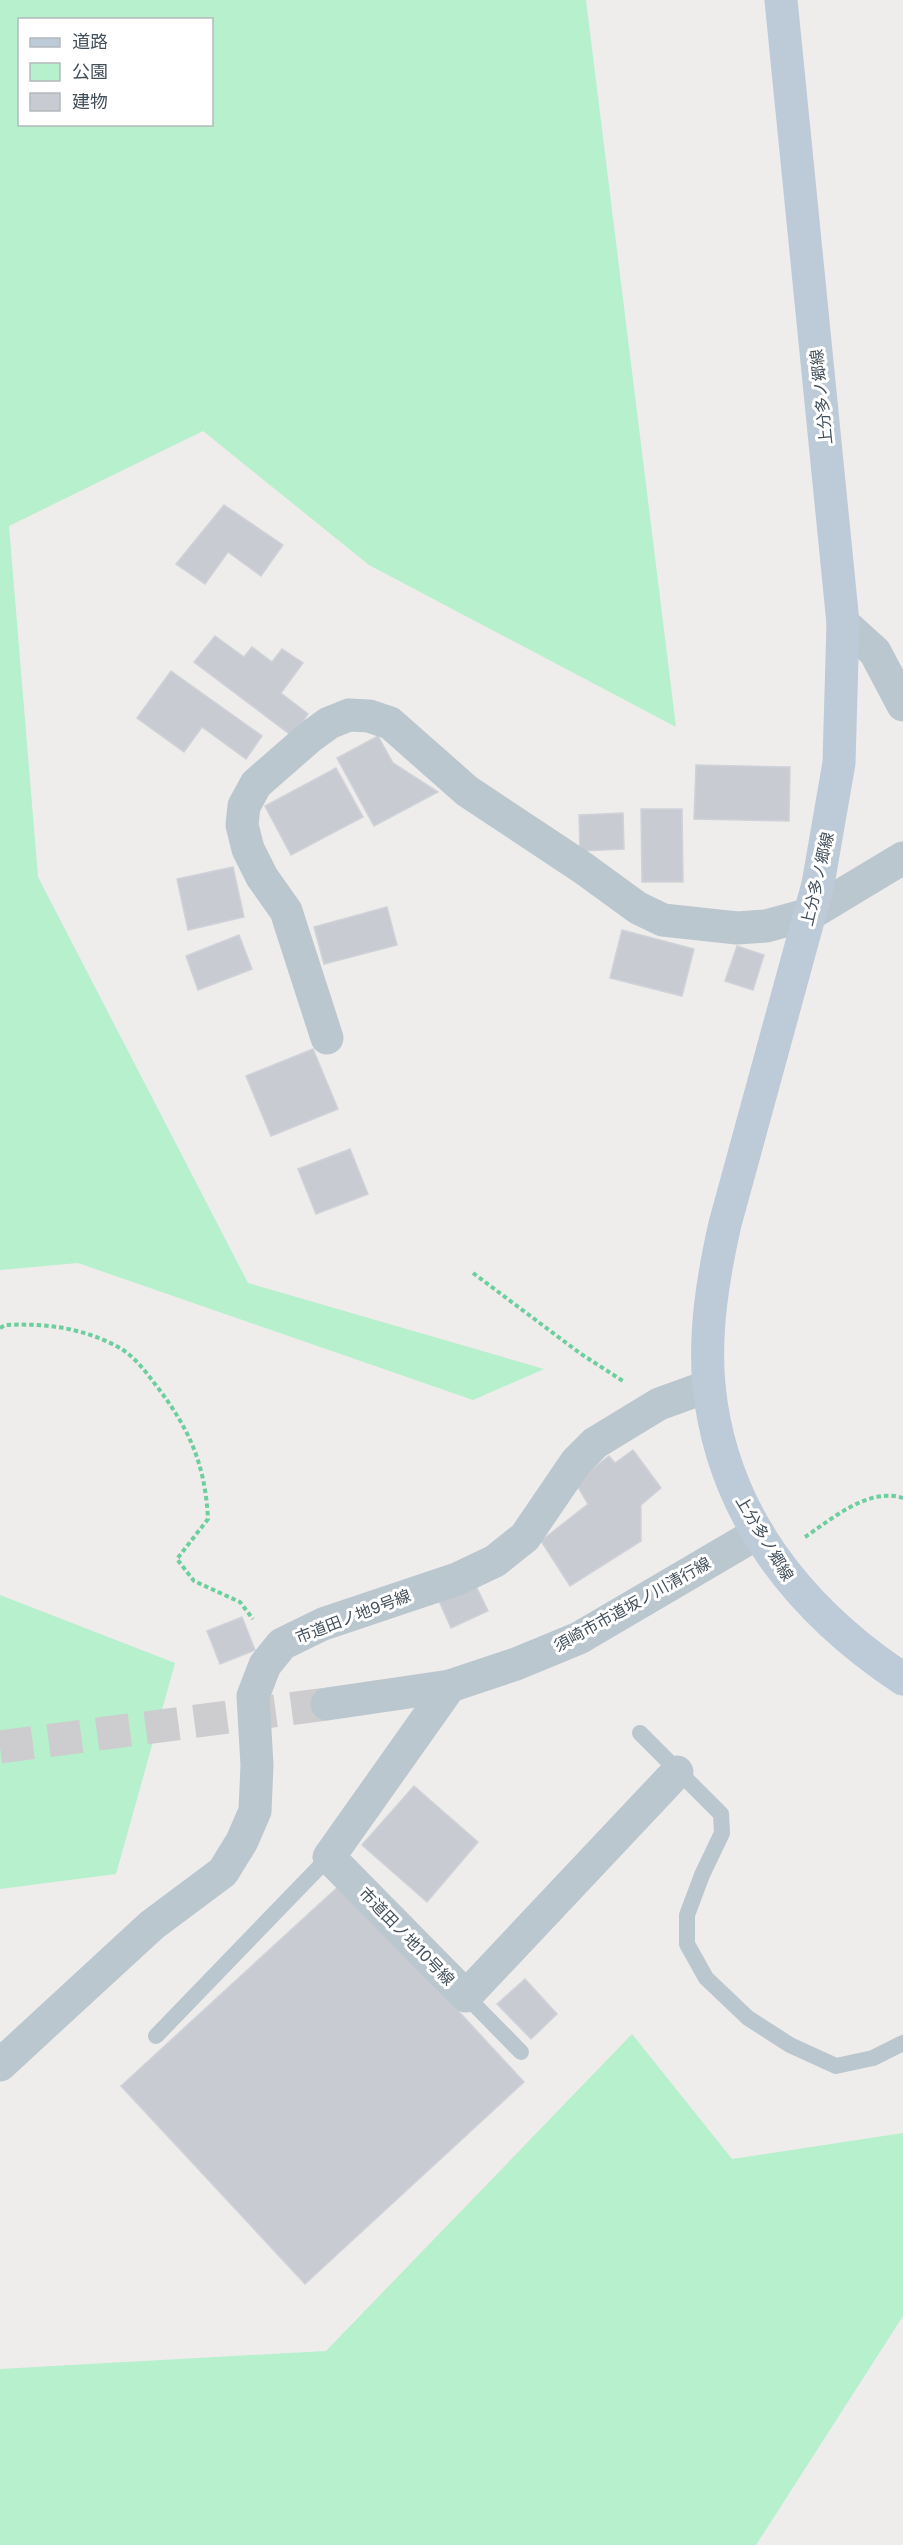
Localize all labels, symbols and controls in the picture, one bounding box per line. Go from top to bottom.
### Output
legend [18,18,213,126]
text: 道路 [72,31,108,52]
text: 公園 [72,61,108,82]
text: 建物 [72,91,108,112]
street label: 上分多ノ郷線 [806,348,836,446]
street label: 上分多ノ郷線 [796,830,838,928]
street label: 上分多ノ郷線 [732,1492,798,1584]
street label: 須崎市市道坂ノ川清行線 [550,1553,714,1655]
street label: 市道田ノ地9号線 [292,1585,414,1647]
street label: 市道田ノ地10号線 [355,1883,459,1989]

